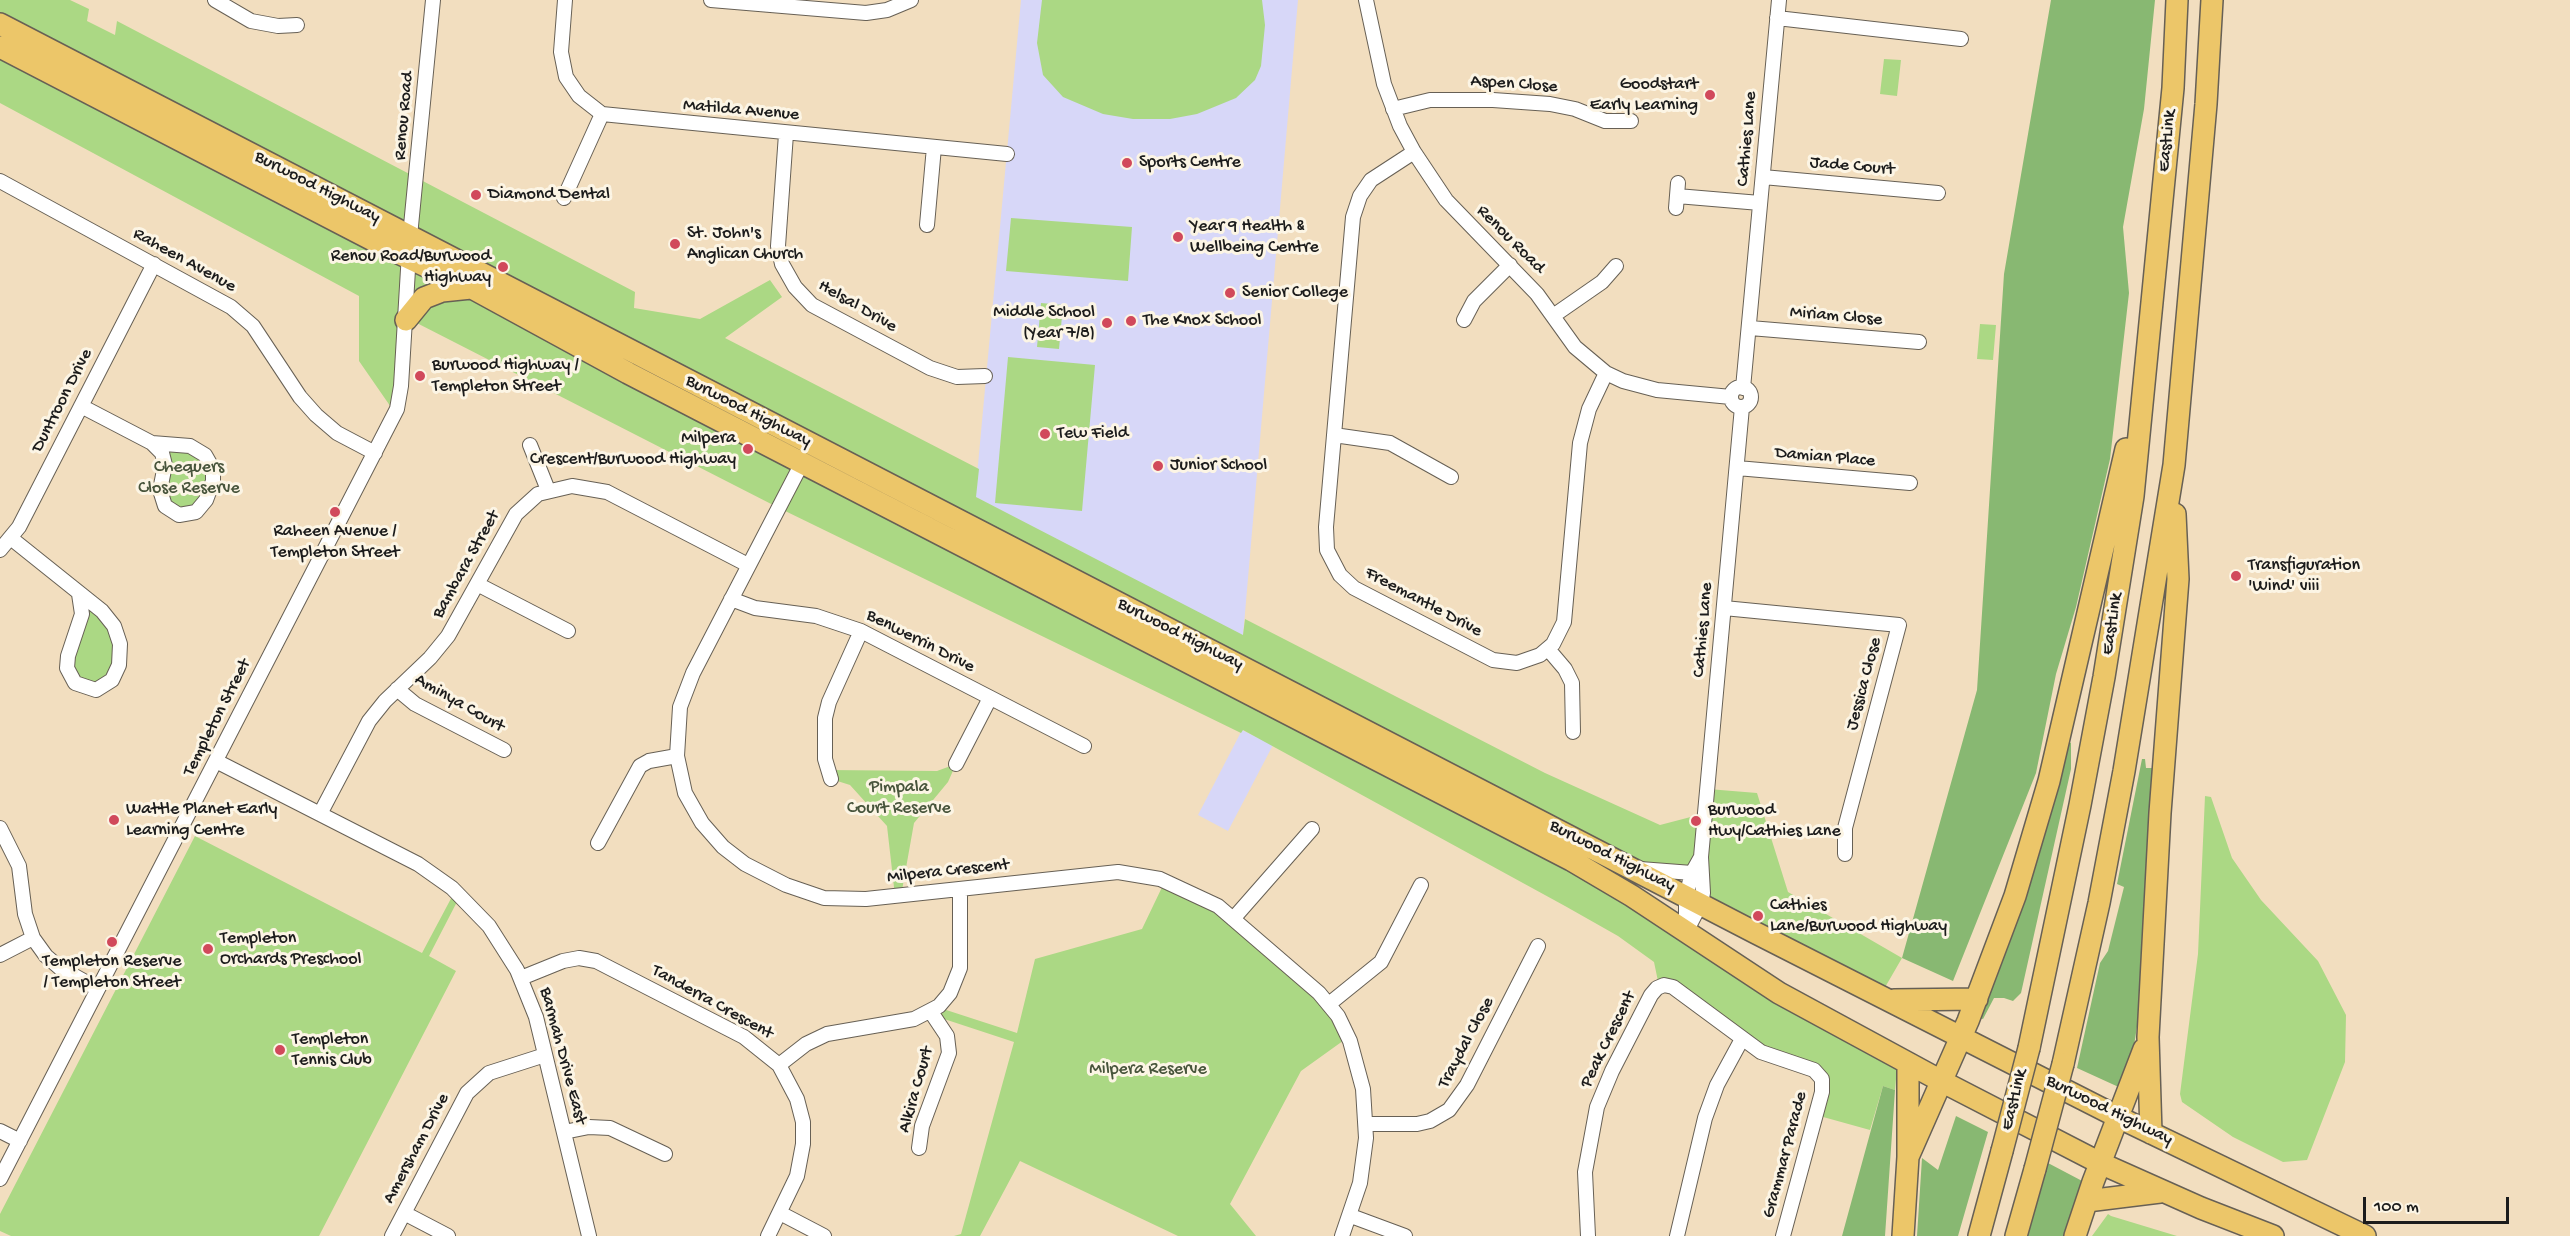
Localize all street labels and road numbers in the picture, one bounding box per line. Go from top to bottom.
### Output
street label: Renou Road [390,71,420,161]
street label: Aspen Close [1470,71,1558,99]
street label: Cathies Lane [1733,91,1763,187]
street label: Matilda Avenue [682,95,800,127]
street label: EastLink [2154,109,2182,173]
street label: Burwood Highway [250,147,384,229]
street label: Jade Court [1809,153,1895,181]
street label: Renou Road [1471,201,1549,279]
street label: Raheen Avenue [129,224,239,298]
street label: Helsal Drive [814,276,900,338]
street label: Miriam Close [1789,302,1883,332]
street label: Duntroon Drive [28,346,98,456]
street label: Burwood Highway [681,371,815,453]
street label: Damian Place [1774,443,1876,473]
street label: Bambara Street [428,507,506,623]
street label: Freemantle Drive [1361,563,1485,643]
street label: Cathies Lane [1689,582,1719,678]
street label: EastLink [2097,592,2129,656]
street label: Burwood Highway [1113,594,1247,676]
street label: Benwerrin Drive [862,605,978,679]
street label: Jessica Close [1842,635,1888,733]
street label: Templeton Street [179,656,257,780]
street label: Aminya Court [410,670,508,738]
street label: Burwood Highway [1545,816,1679,898]
street label: Milpera Crescent [886,855,1010,889]
street label: Tanderra Crescent [647,961,777,1045]
street label: Barmah Drive East [533,985,591,1127]
street label: Peak Crescent [1576,988,1642,1092]
street label: Traydal Close [1434,994,1500,1092]
street label: Alkira Court [894,1045,940,1135]
street label: EastLink [1997,1067,2033,1133]
street label: Burwood Highway [2042,1071,2176,1151]
street label: Grammar Parade [1759,1089,1813,1221]
street label: Amersham Drive [379,1090,455,1208]

